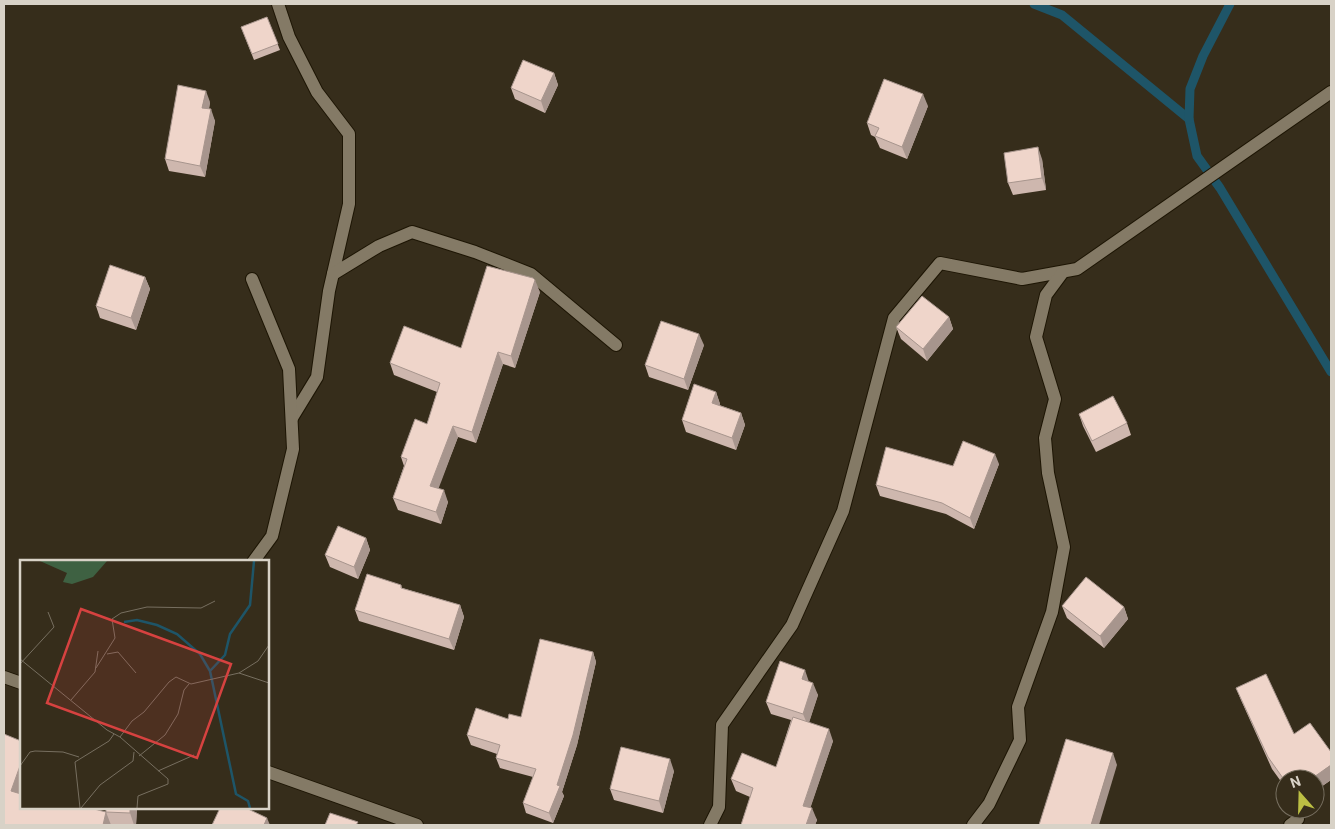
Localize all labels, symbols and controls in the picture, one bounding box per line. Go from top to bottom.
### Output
inset map [20,560,269,809]
north arrow [1275,769,1325,819]
text: N [1288,773,1303,791]

